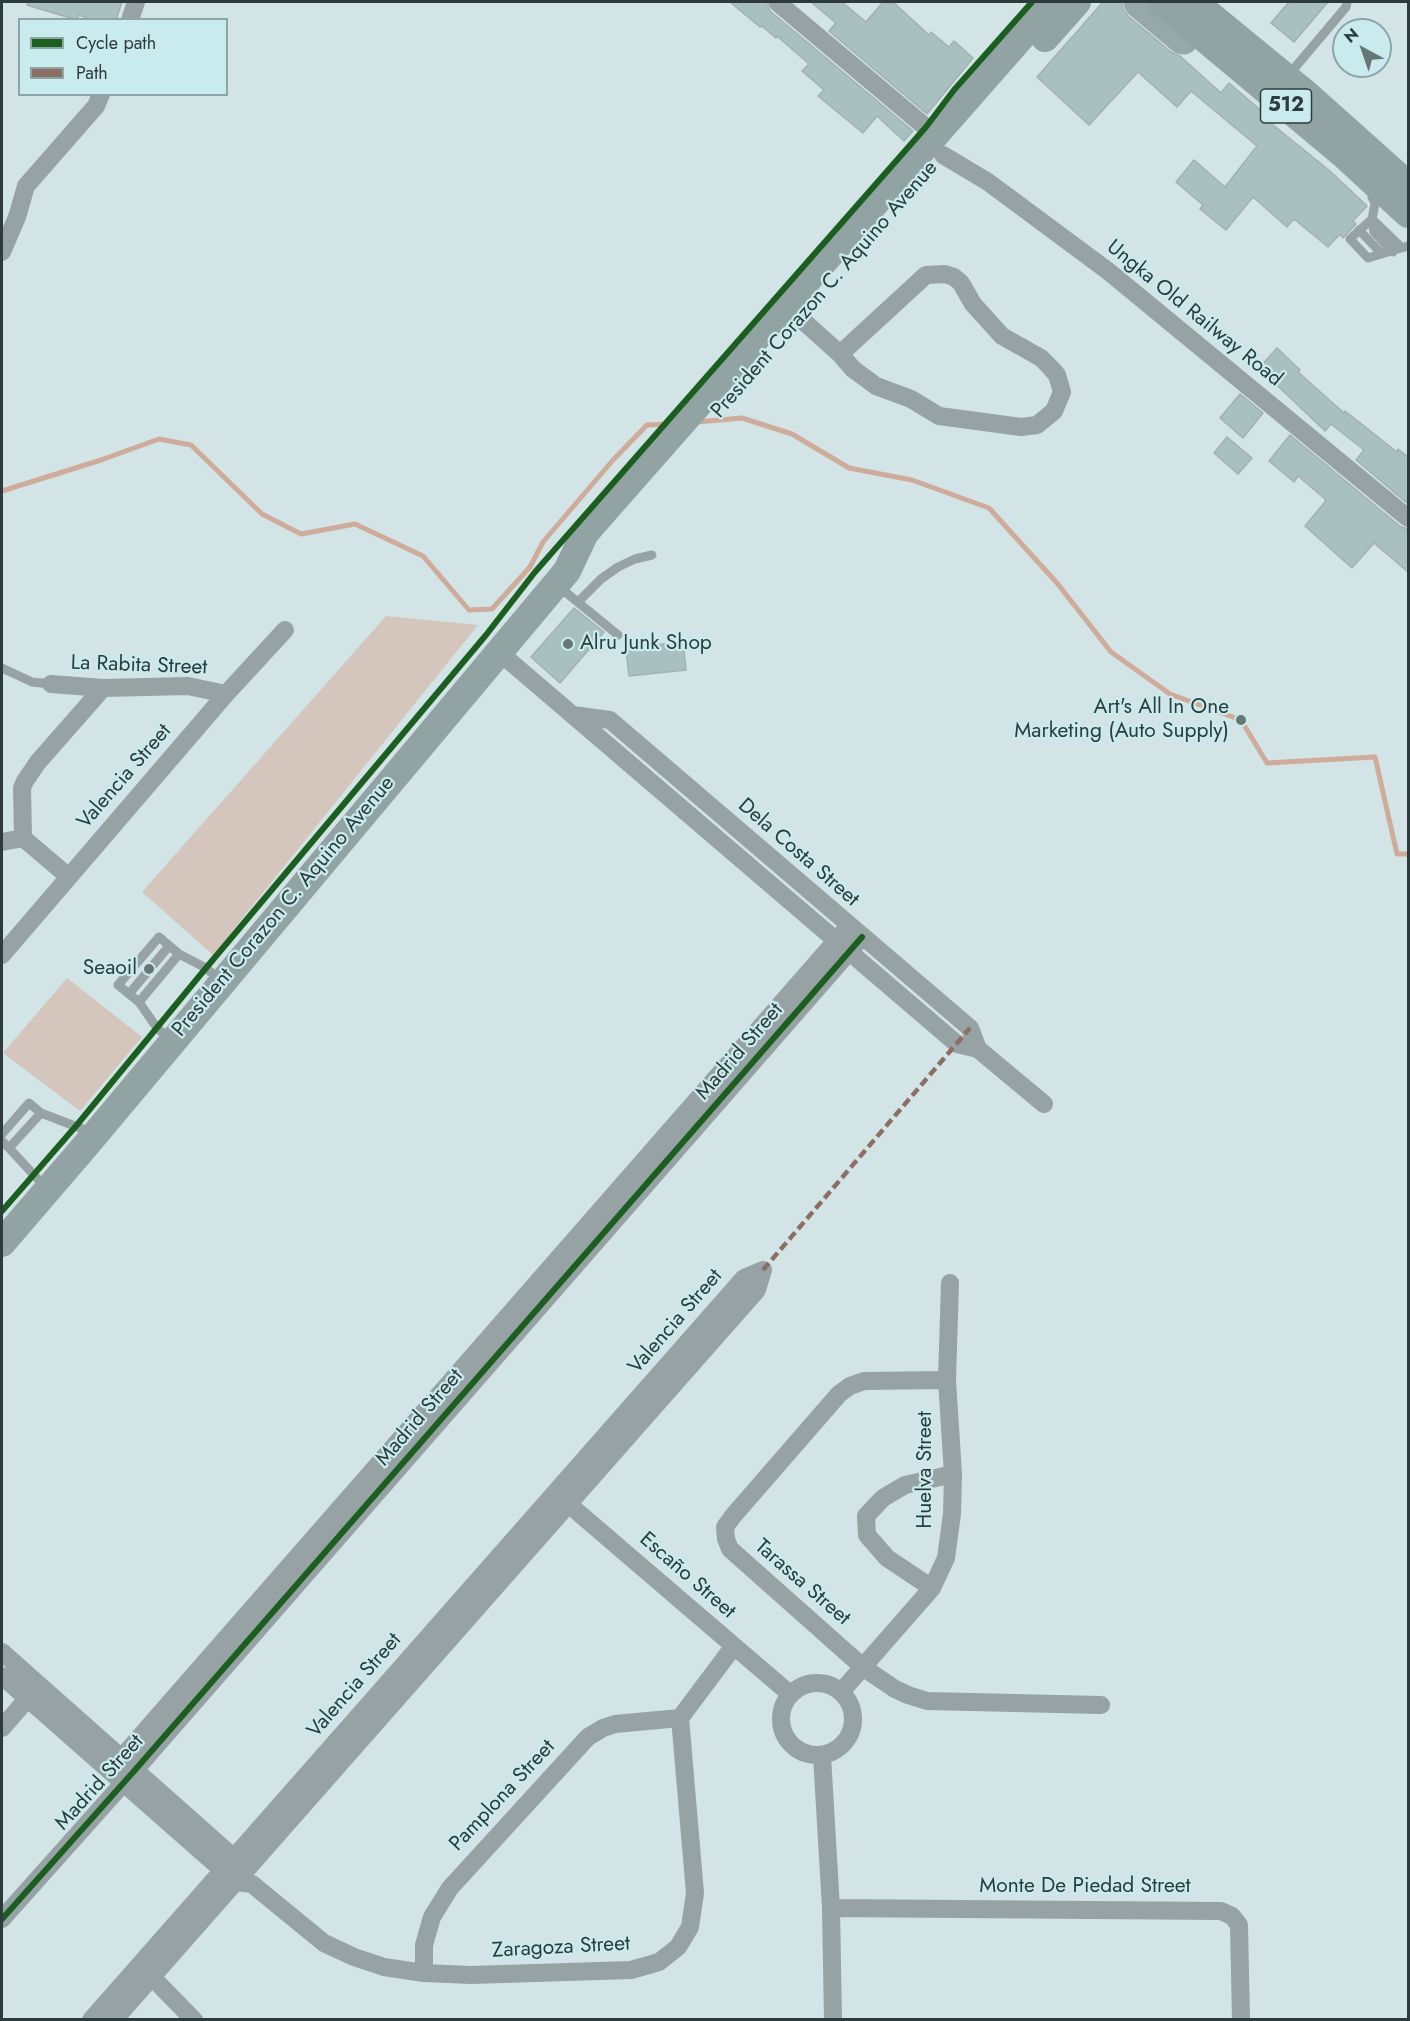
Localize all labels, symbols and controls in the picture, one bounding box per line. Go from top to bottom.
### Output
legend [18,18,228,96]
north arrow [1332,18,1392,78]
text: N [1339,22,1364,48]
text: Cycle path [76,30,156,56]
text: Path [76,60,108,86]
road number: 512 [1260,89,1312,123]
street label: President Corazon C. Aquino Avenue [706,156,944,424]
street label: Ungka Old Railway Road [1101,235,1287,393]
place label: Alru Junk Shop [580,631,712,657]
marker: Alru Junk Shop [561,637,575,651]
street label: La Rabita Street [70,651,208,681]
place label: Art's All In One Marketing (Auto Supply) [1014,695,1229,745]
marker: Art's All In One Marketing (Auto Supply) [1234,713,1248,727]
street label: Valencia Street [73,719,177,835]
street label: President Corazon C. Aquino Avenue [168,772,400,1042]
street label: Dela Costa Street [732,794,864,912]
place label: Seaoil [83,956,137,982]
marker: Seaoil [142,962,156,976]
street label: Madrid Street [691,998,789,1106]
street label: Valencia Street [624,1264,728,1380]
street label: Madrid Street [371,1364,469,1472]
street label: Huelva Street [913,1411,939,1529]
street label: Escaño Street [634,1527,740,1625]
street label: Tarassa Street [749,1535,855,1631]
street label: Valencia Street [303,1628,407,1744]
street label: Madrid Street [50,1730,150,1836]
street label: Pamplona Street [445,1735,561,1857]
street label: Monte De Piedad Street [979,1874,1191,1900]
street label: Zaragoza Street [491,1932,631,1964]

